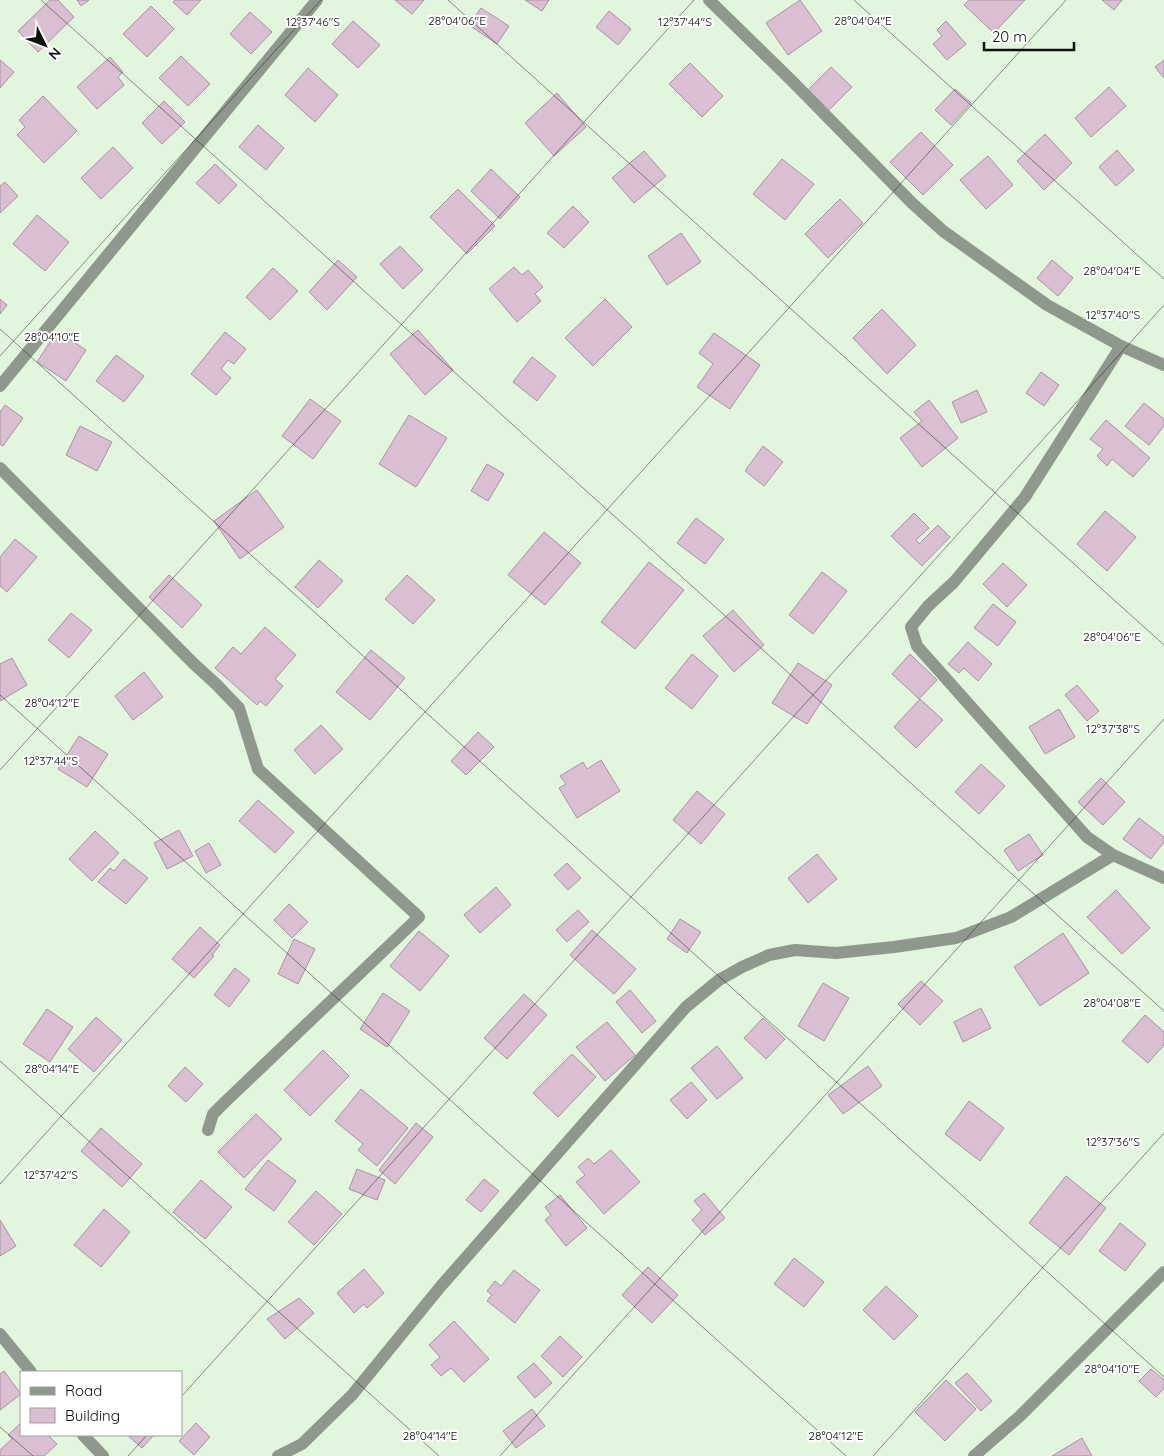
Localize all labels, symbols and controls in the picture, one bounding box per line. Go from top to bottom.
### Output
text: 28°04'06"E [428,13,486,28]
text: 28°04'04"E [834,13,892,28]
text: 12°37'46"S [286,14,340,29]
text: 12°37'44"S [658,14,712,29]
north arrow [20,20,70,70]
scale bar [984,20,1074,52]
text: 20 m [992,27,1027,46]
text: N [45,44,65,64]
text: 28°04'04"E [1083,263,1141,278]
text: 12°37'40"S [1086,307,1141,322]
text: 28°04'10"E [24,329,80,344]
text: 28°04'06"E [1083,629,1141,644]
text: 28°04'12"E [24,695,80,710]
text: 12°37'38"S [1086,721,1140,736]
text: 12°37'44"S [24,753,78,768]
text: 28°04'08"E [1083,995,1141,1010]
text: 28°04'14"E [25,1061,80,1076]
text: 12°37'36"S [1086,1134,1140,1149]
text: 12°37'42"S [24,1167,78,1182]
text: 28°04'10"E [1084,1361,1140,1376]
legend [20,1371,182,1436]
text: Road [65,1381,102,1400]
text: Building [65,1406,120,1425]
text: 28°04'14"E [403,1428,458,1443]
text: 28°04'12"E [808,1428,864,1443]

